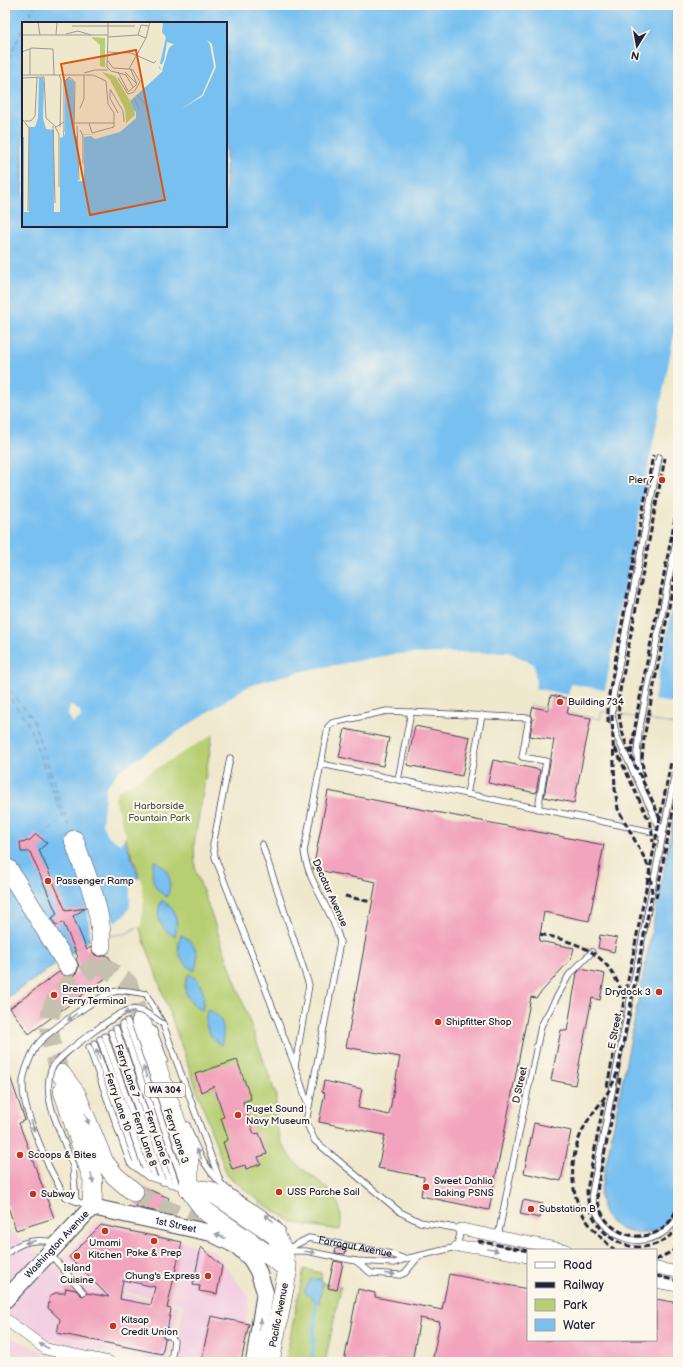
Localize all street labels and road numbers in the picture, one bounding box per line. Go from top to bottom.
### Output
street label: Decatur Avenue [310,857,350,929]
street label: E Street [606,1012,624,1050]
street label: Ferry Lane 7 [112,1043,142,1099]
street label: D Street [510,1066,530,1104]
street label: Ferry Lane 10 [102,1071,134,1133]
road number: WA 304 [145,1083,185,1097]
street label: Ferry Lane 3 [161,1107,191,1165]
street label: Ferry Lane 6 [142,1109,172,1167]
street label: Ferry Lane 8 [129,1110,159,1168]
street label: Washington Avenue [22,1208,92,1281]
street label: 1st Street [154,1215,197,1236]
street label: Farragut Avenue [317,1234,393,1260]
street label: Pacific Avenue [267,1282,291,1348]

